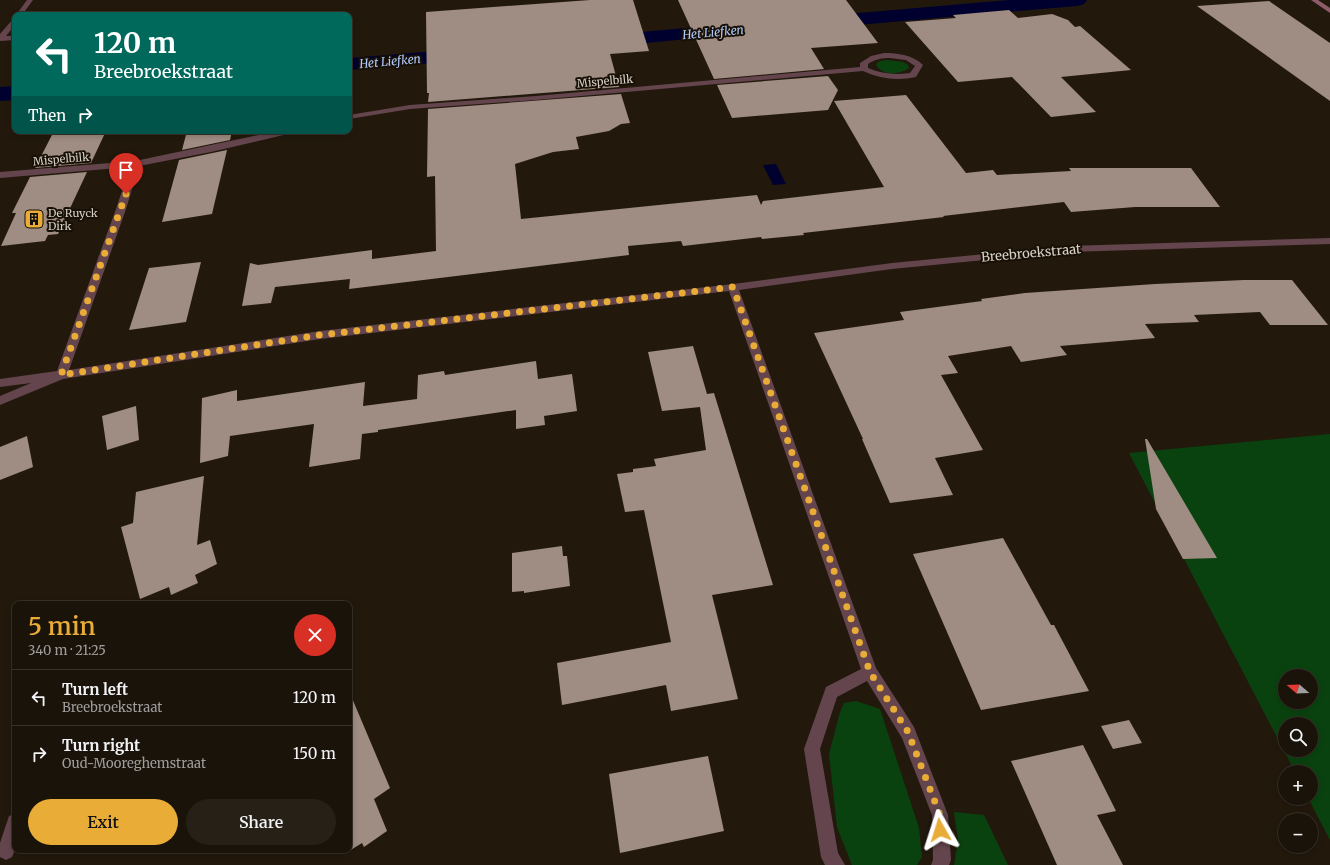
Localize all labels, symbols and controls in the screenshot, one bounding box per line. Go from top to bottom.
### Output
water label: Het Liefken [681,22,744,42]
text: 120 m [94,25,176,61]
icon: left [28,28,80,80]
water label: Het Liefken [358,51,421,71]
text: Breebroekstraat [94,60,233,83]
street label: Mispelbilk [576,72,634,90]
icon: right [74,104,96,126]
text: Then [28,106,66,125]
street label: Mispelbilk [32,150,90,168]
pin [109,153,143,194]
icon: arrive [115,159,137,181]
place label: De Ruyck Dirk [48,206,98,233]
building icon: De Ruyck Dirk [23,208,45,230]
street label: Breebroekstraat [980,240,1082,266]
text: 5 min [28,611,96,642]
button: close [294,614,336,656]
text: 340 m · 21:25 [28,642,106,659]
north arrow [1278,669,1318,709]
map controls [1278,669,1318,853]
text: Turn left [62,680,128,699]
icon: left [28,687,50,709]
text: 120 m [293,688,336,707]
text: Breebroekstraat [62,699,162,716]
button: search [1278,717,1318,757]
text: Turn right [62,736,140,755]
icon: right [28,743,50,765]
text: 150 m [293,744,336,763]
text: Oud-Mooreghemstraat [62,755,206,772]
button: + [1278,765,1318,805]
button: Exit [28,799,178,845]
button: Share [186,799,336,845]
position arrow [919,809,961,851]
button: − [1278,813,1318,853]

